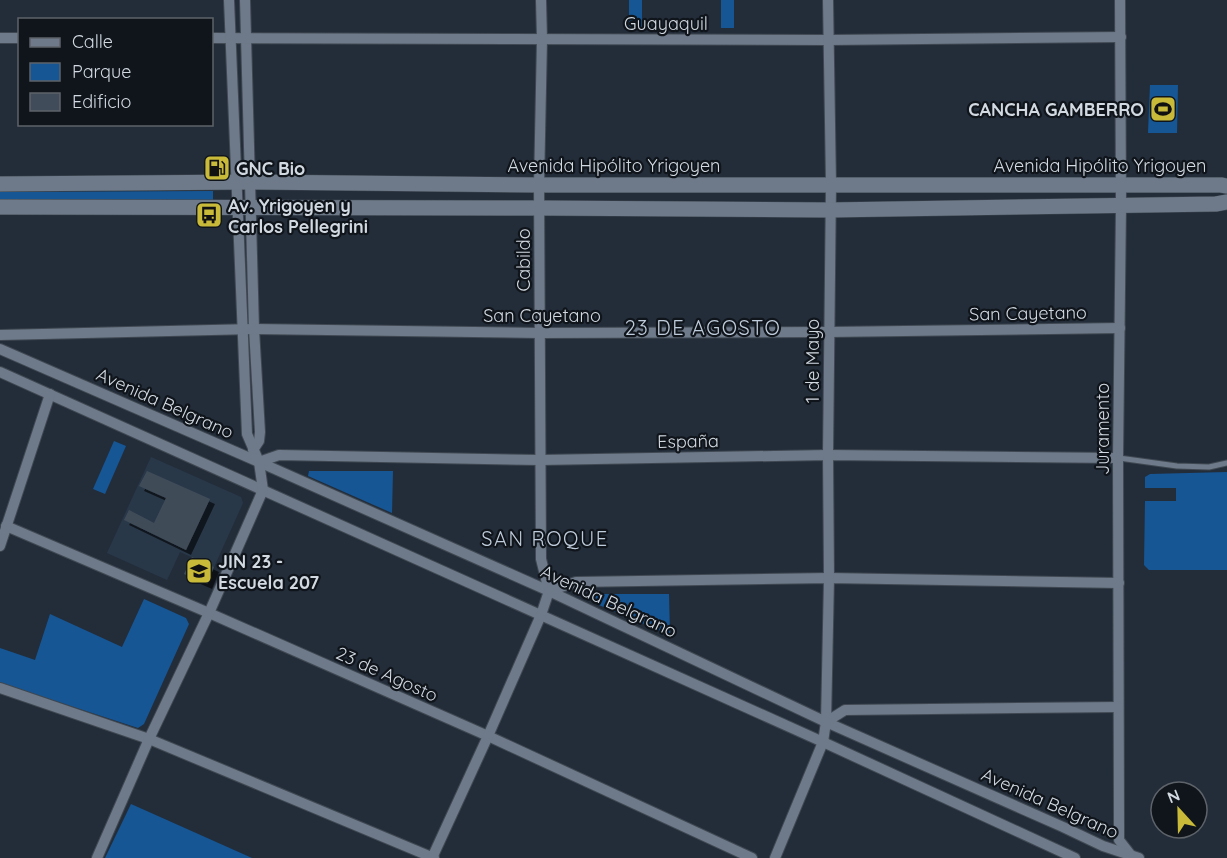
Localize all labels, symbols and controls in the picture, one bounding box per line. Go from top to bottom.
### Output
street label: Guayaquil [624,12,708,35]
legend [18,18,213,126]
text: Calle [72,30,113,53]
text: Parque [72,60,131,83]
text: Edificio [72,90,131,113]
sports icon: CANCHA GAMBERRO [1148,94,1178,124]
place label: CANCHA GAMBERRO [968,98,1144,121]
fuel station icon: GNC Bio [202,153,232,183]
street label: Avenida Hipólito Yrigoyen [508,154,721,177]
street label: Avenida Hipólito Yrigoyen [994,154,1207,177]
place label: GNC Bio [236,157,305,180]
place label: Av. Yrigoyen y Carlos Pellegrini [228,194,368,238]
bus stop icon: Av. Yrigoyen y Carlos Pellegrini [194,200,224,230]
street label: Cabildo [512,228,535,292]
street label: San Cayetano [969,300,1087,326]
street label: San Cayetano [483,304,601,327]
district label: 23 DE AGOSTO [625,315,781,340]
street label: 1 de Mayo [801,319,824,403]
street label: Avenida Belgrano [93,362,237,444]
street label: Juramento [1091,383,1114,475]
street label: España [657,429,719,453]
district label: SAN ROQUE [481,526,609,551]
place label: JIN 23 - Escuela 207 [218,550,319,594]
school or university icon: JIN 23 - Escuela 207 [184,556,214,586]
street label: Avenida Belgrano [537,559,681,643]
street label: 23 de Agosto [333,641,441,707]
street label: Avenida Belgrano [978,762,1122,844]
north arrow [1149,780,1209,840]
text: N [1164,785,1183,808]

